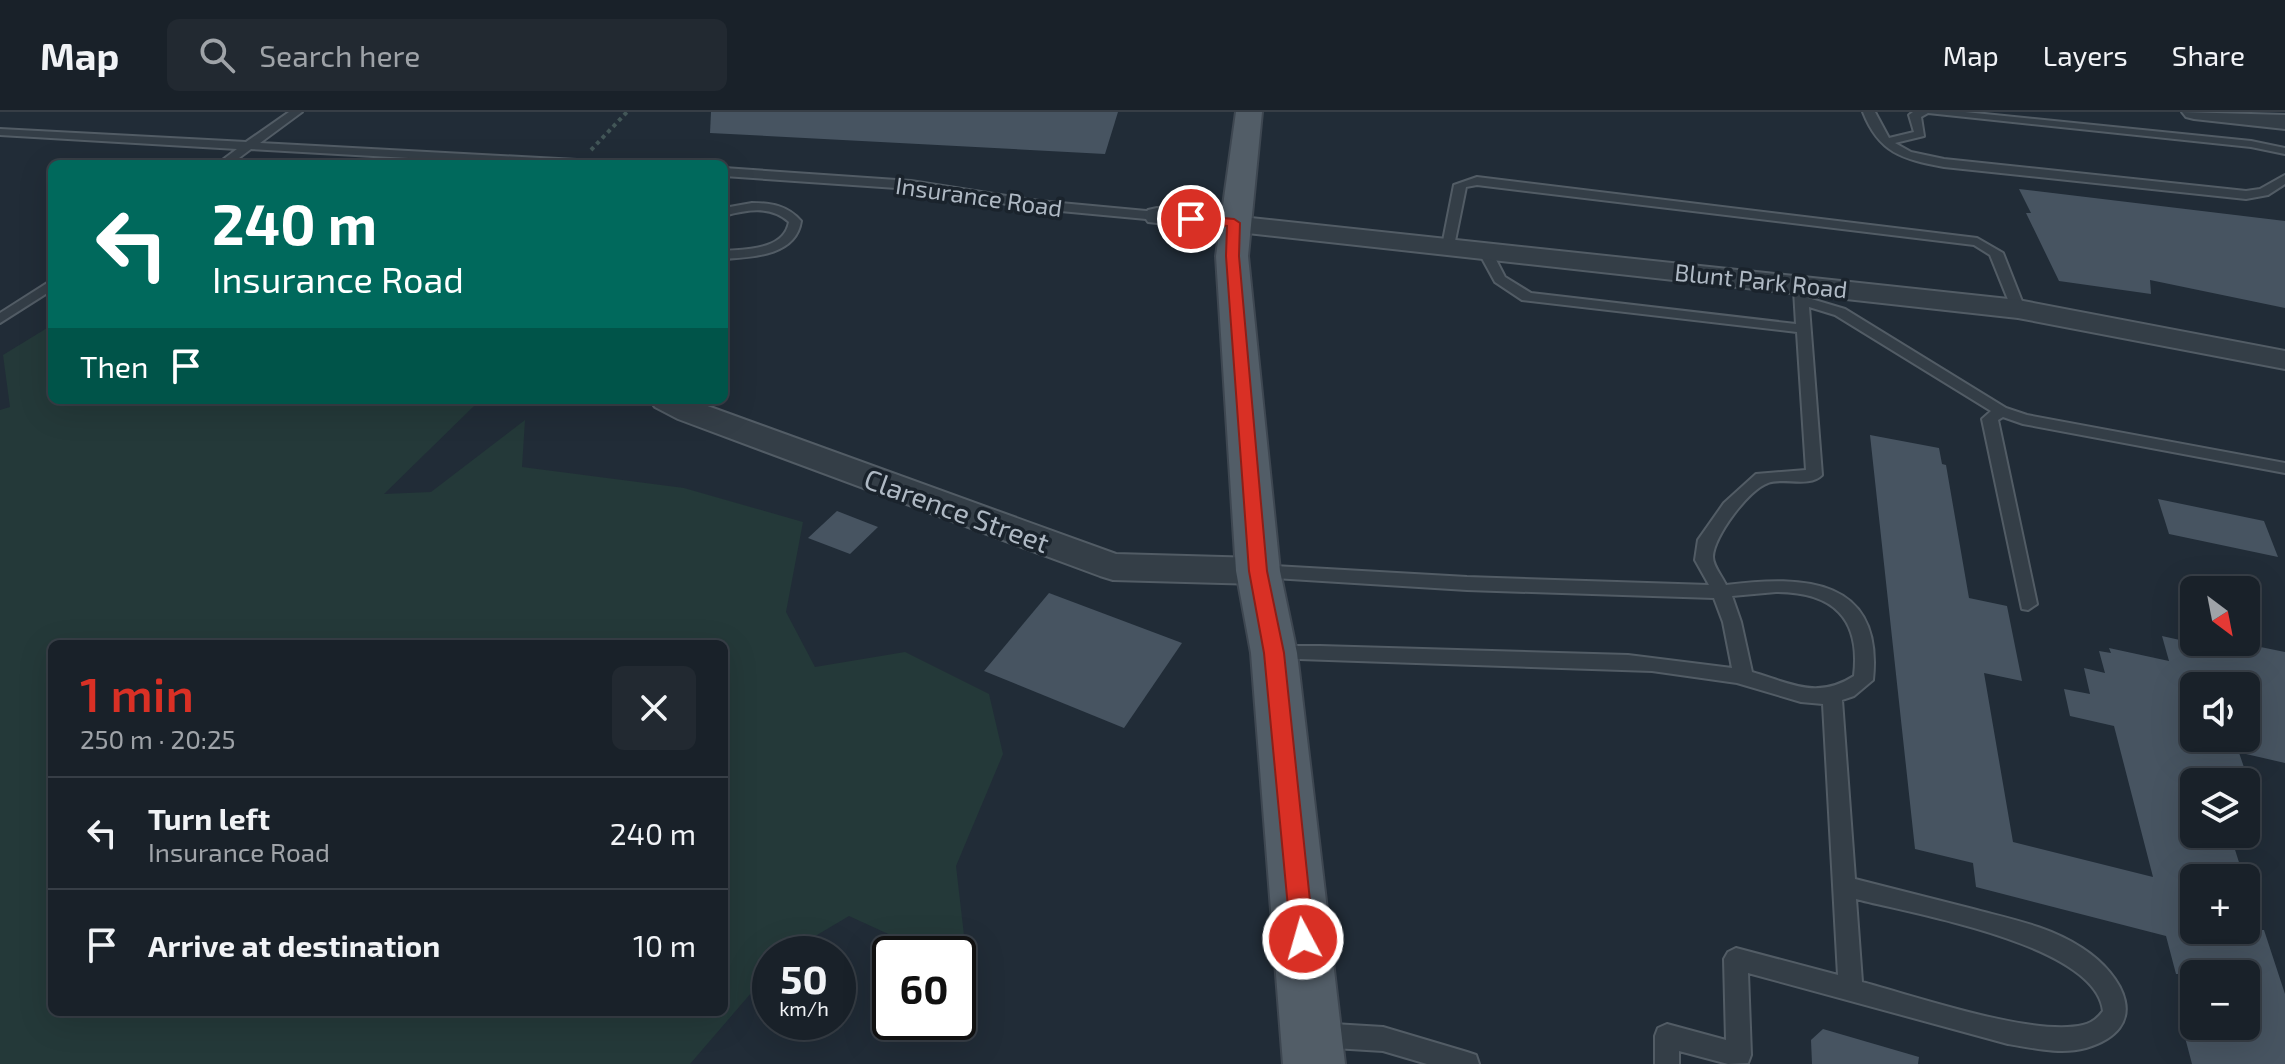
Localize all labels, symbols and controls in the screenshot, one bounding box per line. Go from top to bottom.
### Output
search box [167,19,727,91]
text: Map [40,32,119,78]
icon: search [195,33,239,77]
text: Search here [259,37,420,73]
text: Map [1943,38,1999,72]
text: Layers [2043,38,2128,72]
text: Share [2172,38,2245,72]
street label: Insurance Road [894,170,1064,222]
pin [1157,185,1225,253]
text: 240 m [212,189,377,256]
icon: left [80,192,184,296]
icon: arrive [1169,197,1213,241]
text: Insurance Road [212,257,464,300]
street label: Blunt Park Road [1673,257,1849,303]
icon: arrive [164,344,208,388]
text: Then [80,348,148,384]
street label: Clarence Street [860,461,1054,559]
north arrow [2180,576,2260,656]
map controls [2180,576,2260,1040]
text: 1 min [80,664,194,722]
button: close [612,666,696,750]
button: sound [2180,672,2260,752]
text: 250 m · 20:25 [80,723,236,754]
button: layers [2180,768,2260,848]
text: Turn left [148,800,270,836]
icon: left [80,811,124,855]
text: 240 m [610,815,696,851]
text: Insurance Road [148,836,330,867]
button: + [2180,864,2260,944]
position arrow [1261,897,1345,981]
icon: arrive [80,923,124,967]
text: Arrive at destination [148,927,440,963]
text: 10 m [633,927,696,963]
speed limit sign: 60 [872,936,976,1040]
text: 50 [780,954,828,1002]
button: − [2180,960,2260,1040]
text: km/h [779,996,829,1020]

